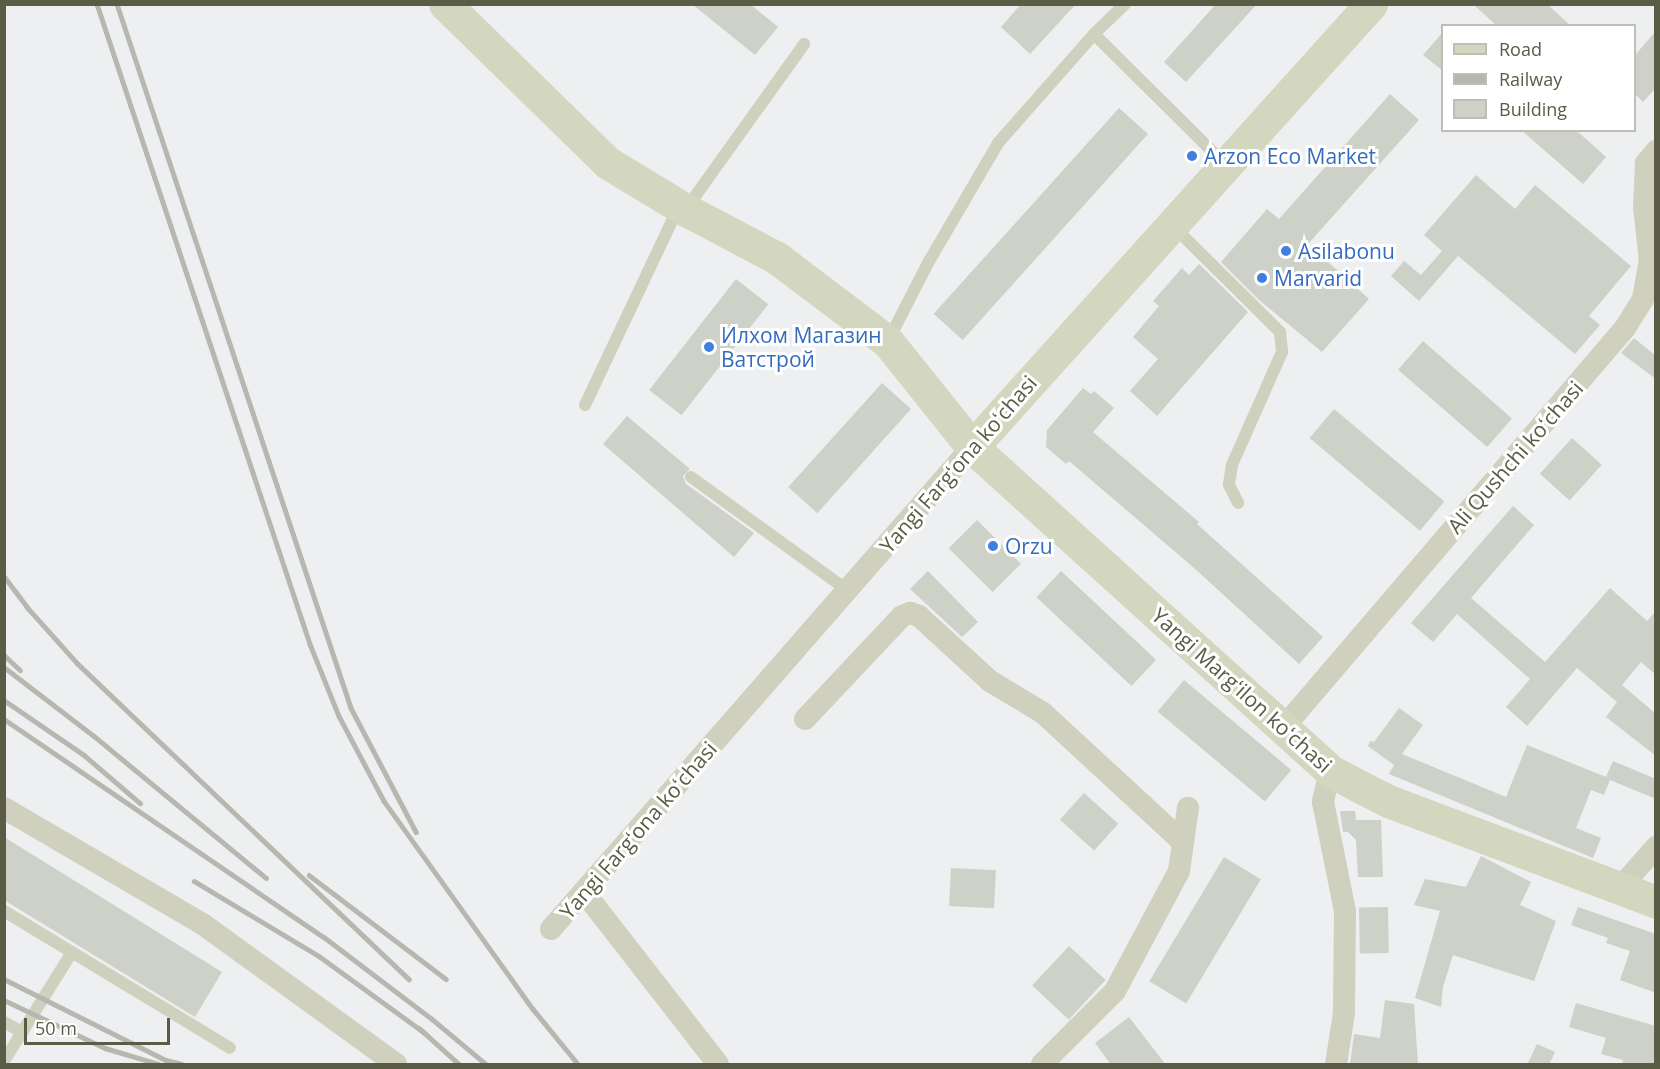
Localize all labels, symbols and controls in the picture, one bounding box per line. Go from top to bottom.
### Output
legend [1441,24,1636,132]
text: Road [1499,37,1542,61]
text: Railway [1499,67,1562,91]
text: Building [1499,97,1567,121]
place label: Arzon Eco Market [1204,143,1376,169]
marker: Arzon Eco Market [1185,149,1199,163]
place label: Asilabonu [1298,238,1395,264]
marker: Asilabonu [1279,244,1293,258]
place label: Marvarid [1274,265,1362,291]
marker: Marvarid [1255,271,1269,285]
place label: Илхом Магазин Ватстрой [721,322,882,372]
marker: Илхом Магазин Ватстрой [702,340,716,354]
street label: Yangi Fargʻona koʻchasi [874,370,1042,558]
street label: Ali Qushchi koʻchasi [1442,376,1588,538]
place label: Orzu [1005,533,1053,559]
marker: Orzu [986,539,1000,553]
street label: Yangi Margʻilon koʻchasi [1147,603,1337,777]
street label: Yangi Fargʻona koʻchasi [554,736,722,924]
scale bar [27,1006,172,1044]
text: 50 m [35,1016,77,1040]

